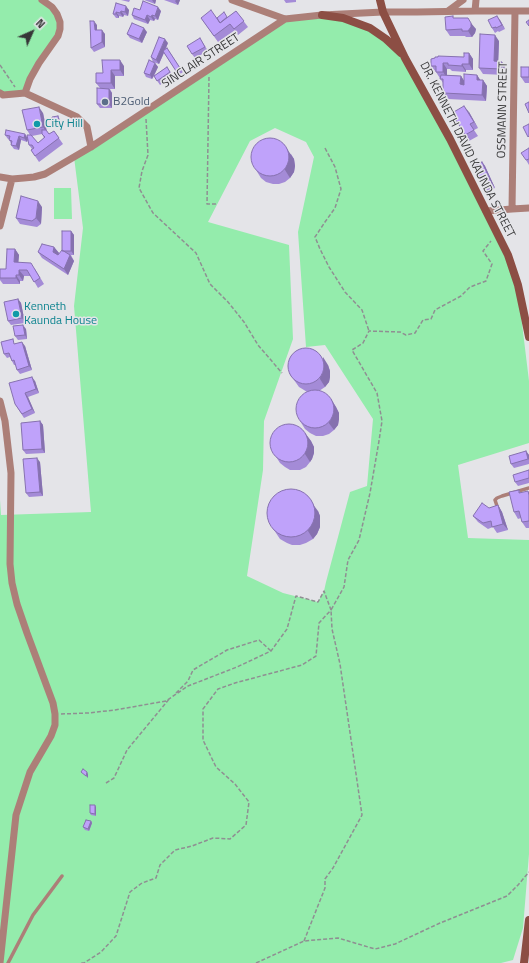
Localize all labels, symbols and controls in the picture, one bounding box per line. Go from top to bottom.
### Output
north arrow [12,12,52,52]
text: N [32,15,49,32]
street label: SINCLAIR STREET [159,31,243,91]
street label: DR. KENNETH DAVID KAUNDA STREET [416,60,518,240]
street label: OSSMANN STREET [495,61,511,159]
place label: B2Gold [113,95,150,109]
marker: B2Gold [100,97,110,107]
place label: City Hill [45,117,83,131]
marker: City Hill [32,119,42,129]
place label: Kenneth Kaunda House [24,300,97,328]
marker: Kenneth Kaunda House [11,309,21,319]

